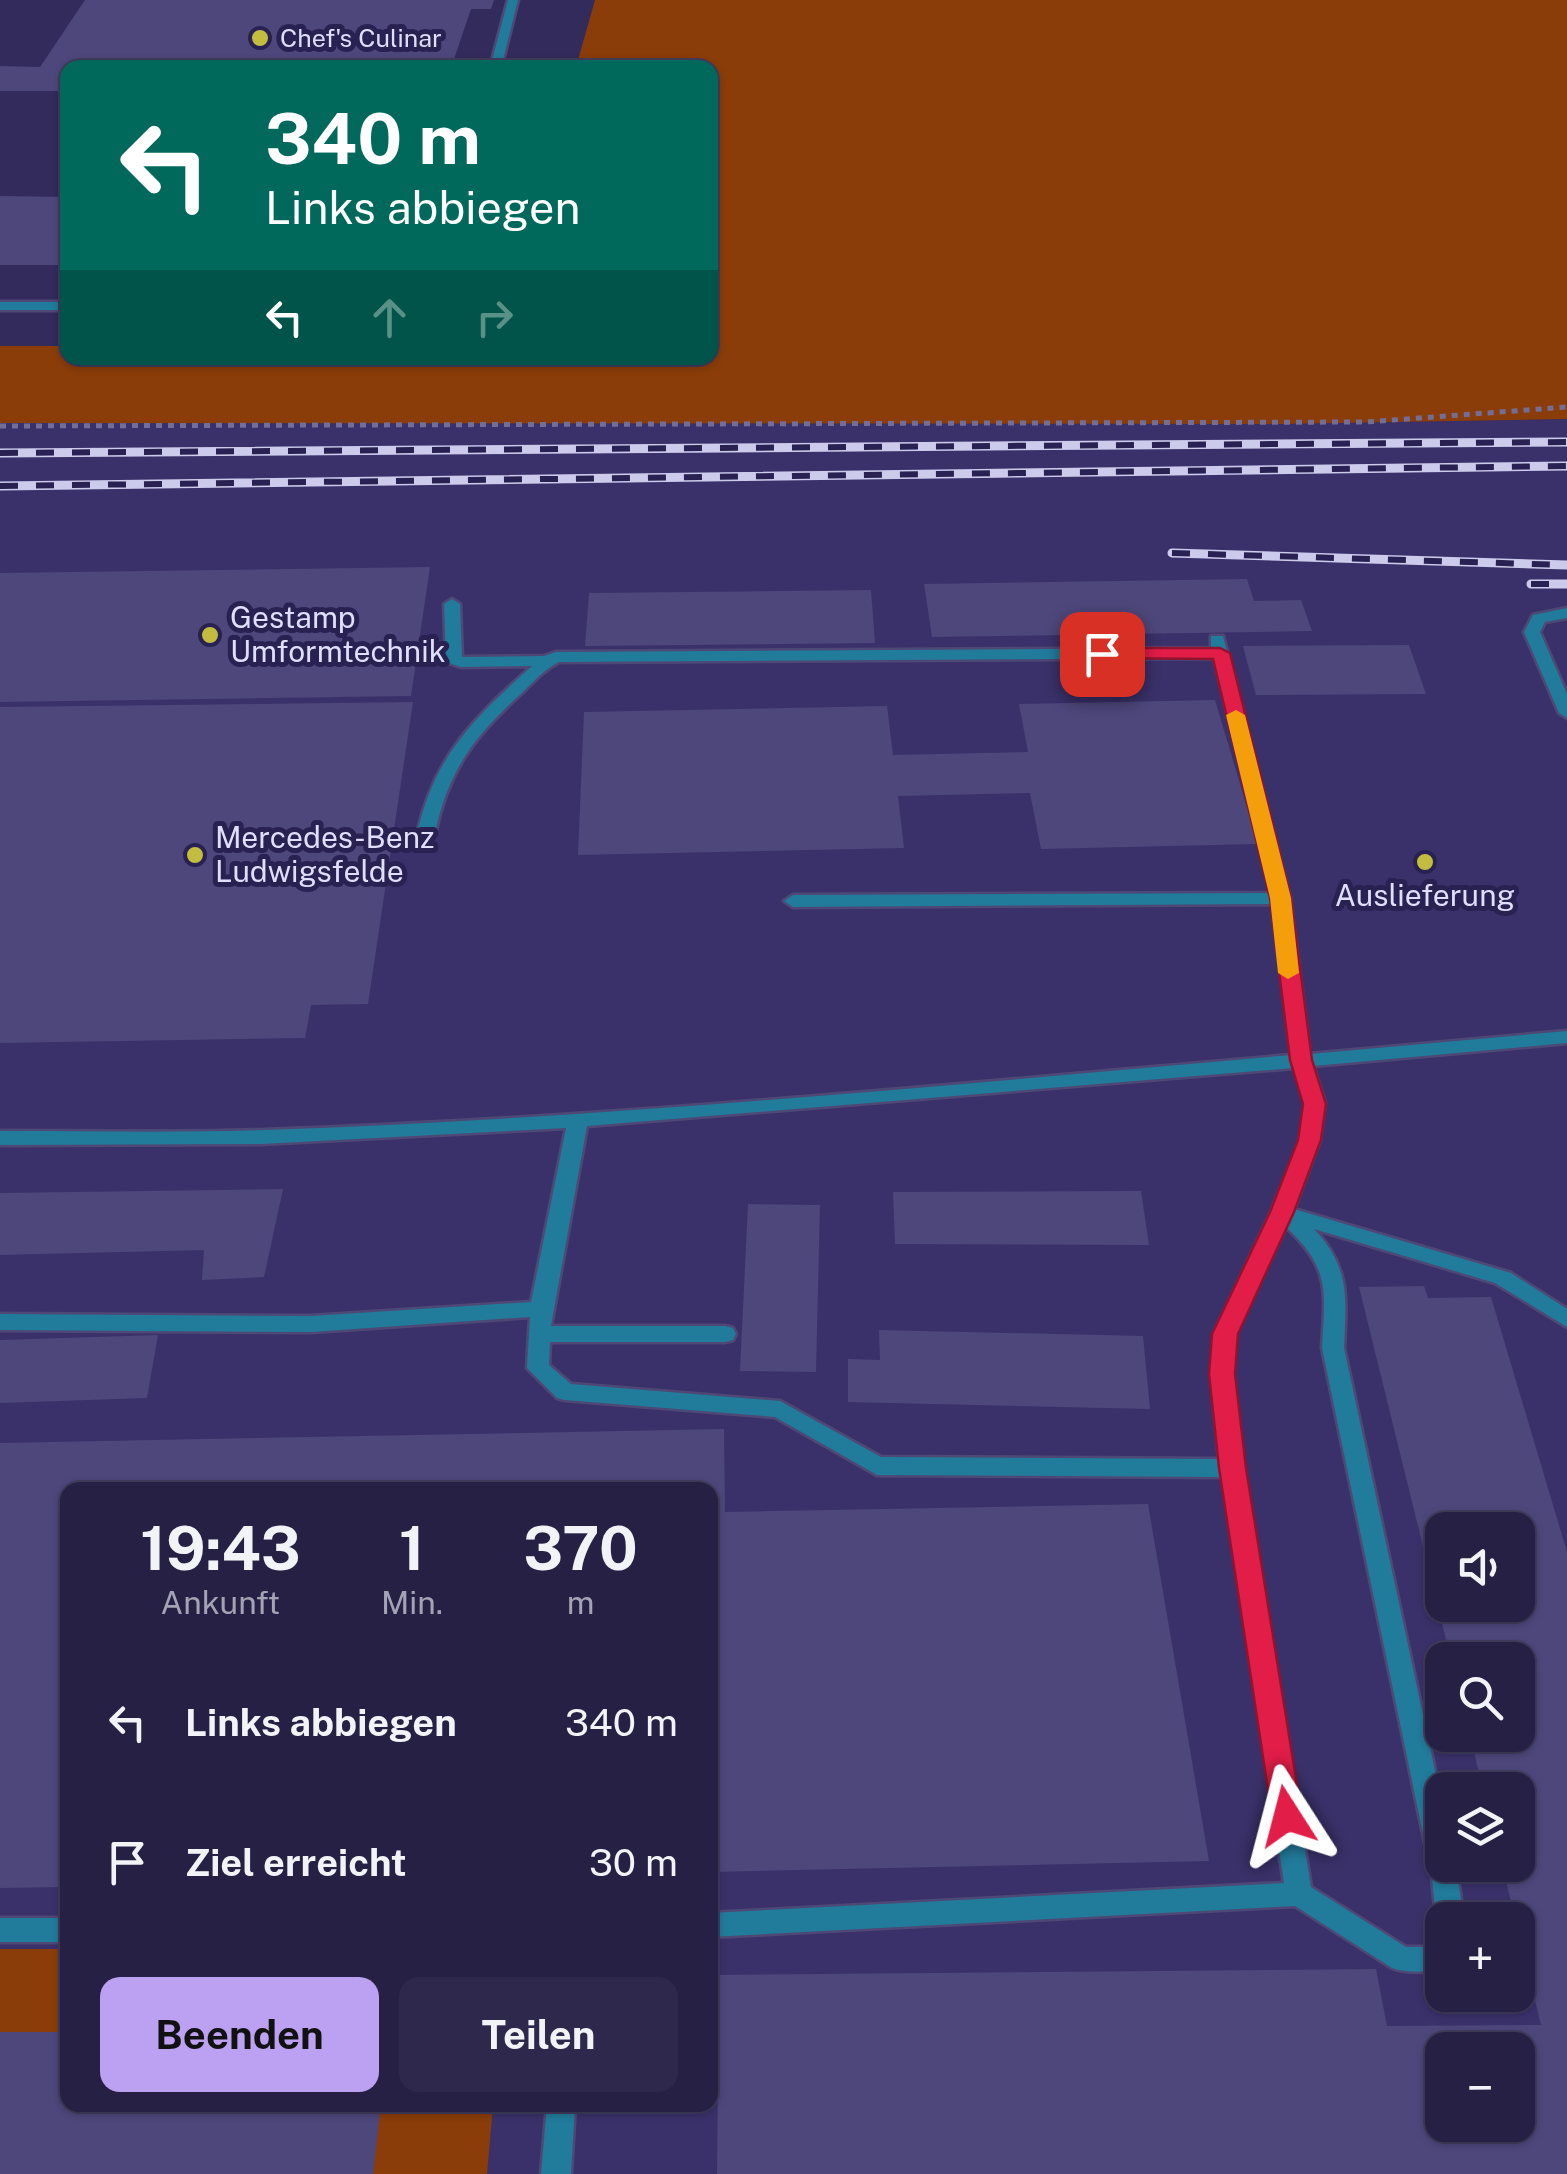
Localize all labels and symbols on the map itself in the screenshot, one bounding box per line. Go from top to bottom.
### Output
place label: Chef's Culinar [280,23,442,53]
marker: Chef's Culinar [249,27,271,49]
place label: Gestamp Umformtechnik [230,599,446,669]
pin [1060,612,1145,697]
marker: Gestamp Umformtechnik [199,624,221,646]
place label: Mercedes-Benz Ludwigsfelde [215,819,434,889]
marker: Mercedes-Benz Ludwigsfelde [184,844,206,866]
marker: Auslieferung [1414,851,1436,873]
place label: Auslieferung [1335,877,1515,913]
position arrow [1235,1764,1339,1868]

